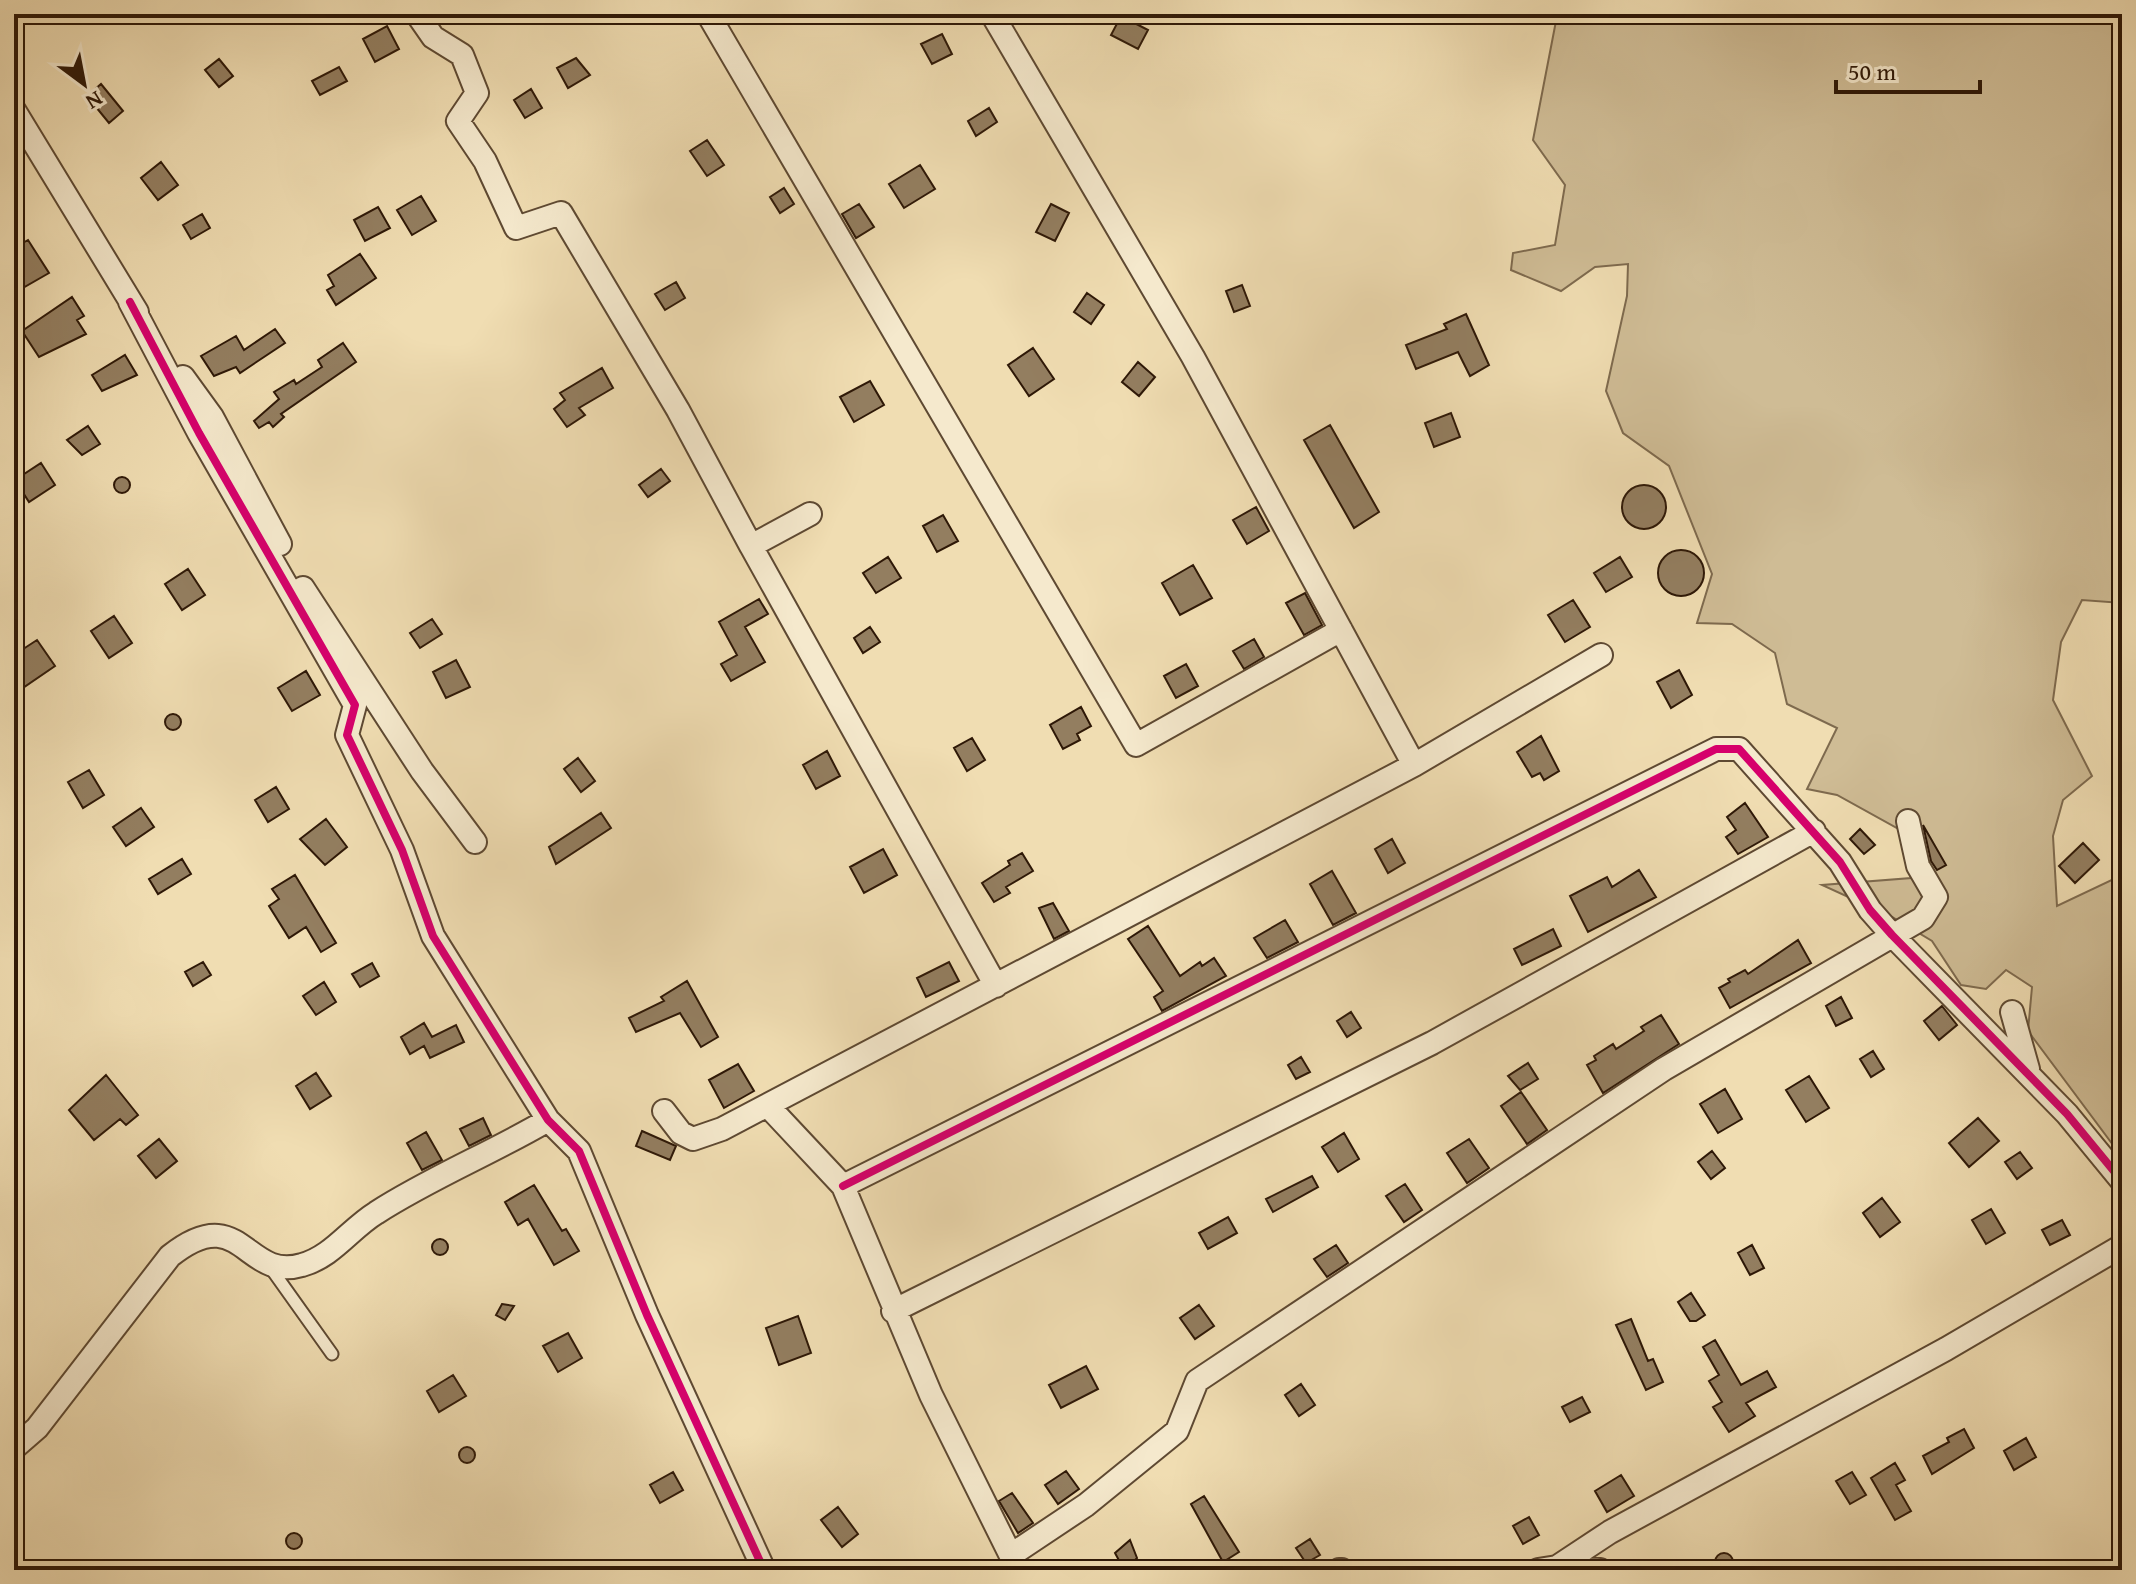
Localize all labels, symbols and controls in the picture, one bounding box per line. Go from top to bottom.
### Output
north arrow [44,44,124,124]
scale bar [1836,44,1980,94]
text: 50 m [1848,54,1896,89]
text: N [80,83,109,119]

